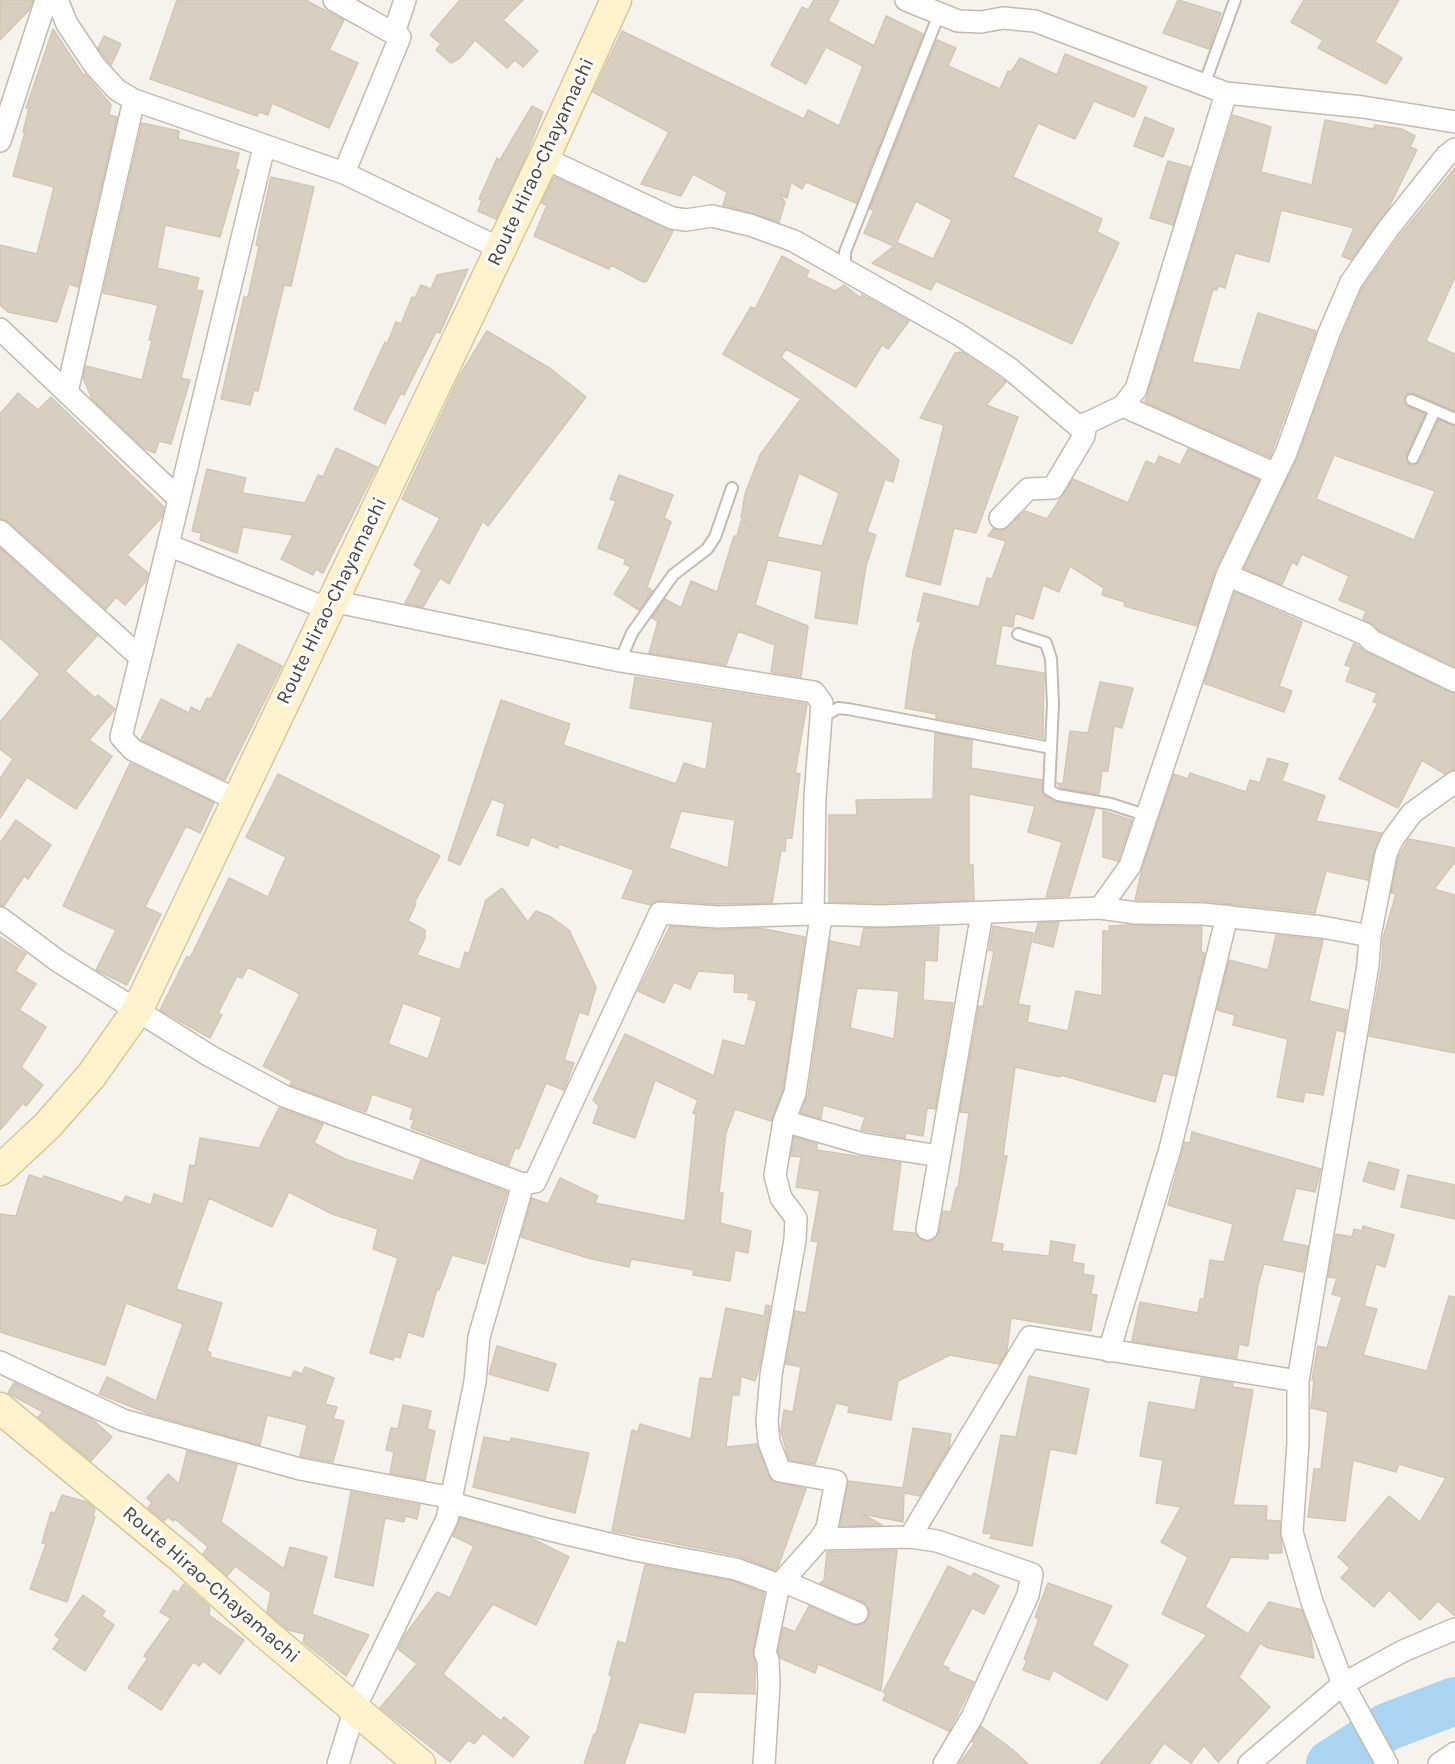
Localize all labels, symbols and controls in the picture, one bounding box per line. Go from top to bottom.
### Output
street label: Route Hirao-Chayamachi [482,54,600,270]
street label: Route Hirao-Chayamachi [271,494,393,708]
street label: Route Hirao-Chayamachi [117,1501,305,1669]

